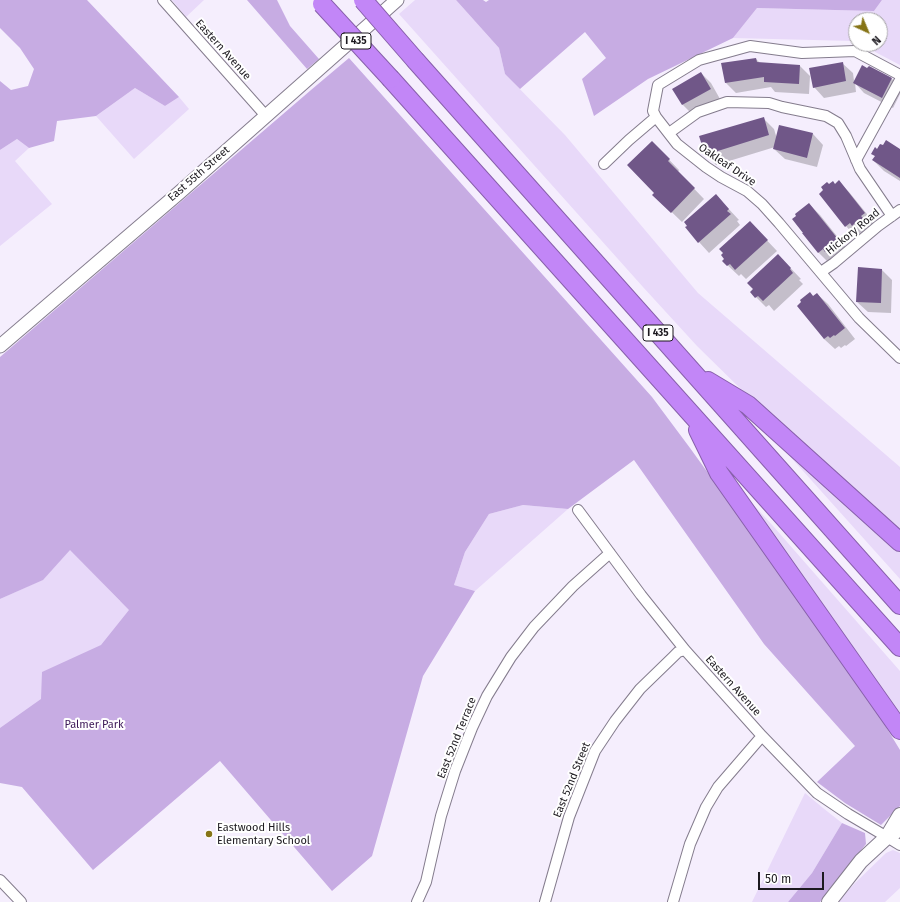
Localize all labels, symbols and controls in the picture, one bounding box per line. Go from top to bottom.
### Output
north arrow [848,12,888,52]
street label: Eastern Avenue [192,17,254,83]
road number: I 435 [341,33,371,49]
text: N [869,33,883,47]
street label: Oakleaf Drive [696,141,758,189]
street label: East 55th Street [165,144,233,204]
street label: Hickory Road [823,206,883,258]
road number: I 435 [643,325,673,341]
street label: Eastern Avenue [702,653,764,719]
street label: East 52nd Terrace [435,695,479,781]
park label: Palmer Park [64,718,124,732]
street label: East 52nd Street [551,740,593,820]
place label: Eastwood Hills Elementary School [217,821,310,847]
marker: Eastwood Hills Elementary School [204,829,214,839]
scale bar [760,864,826,890]
text: 50 m [765,872,791,886]

